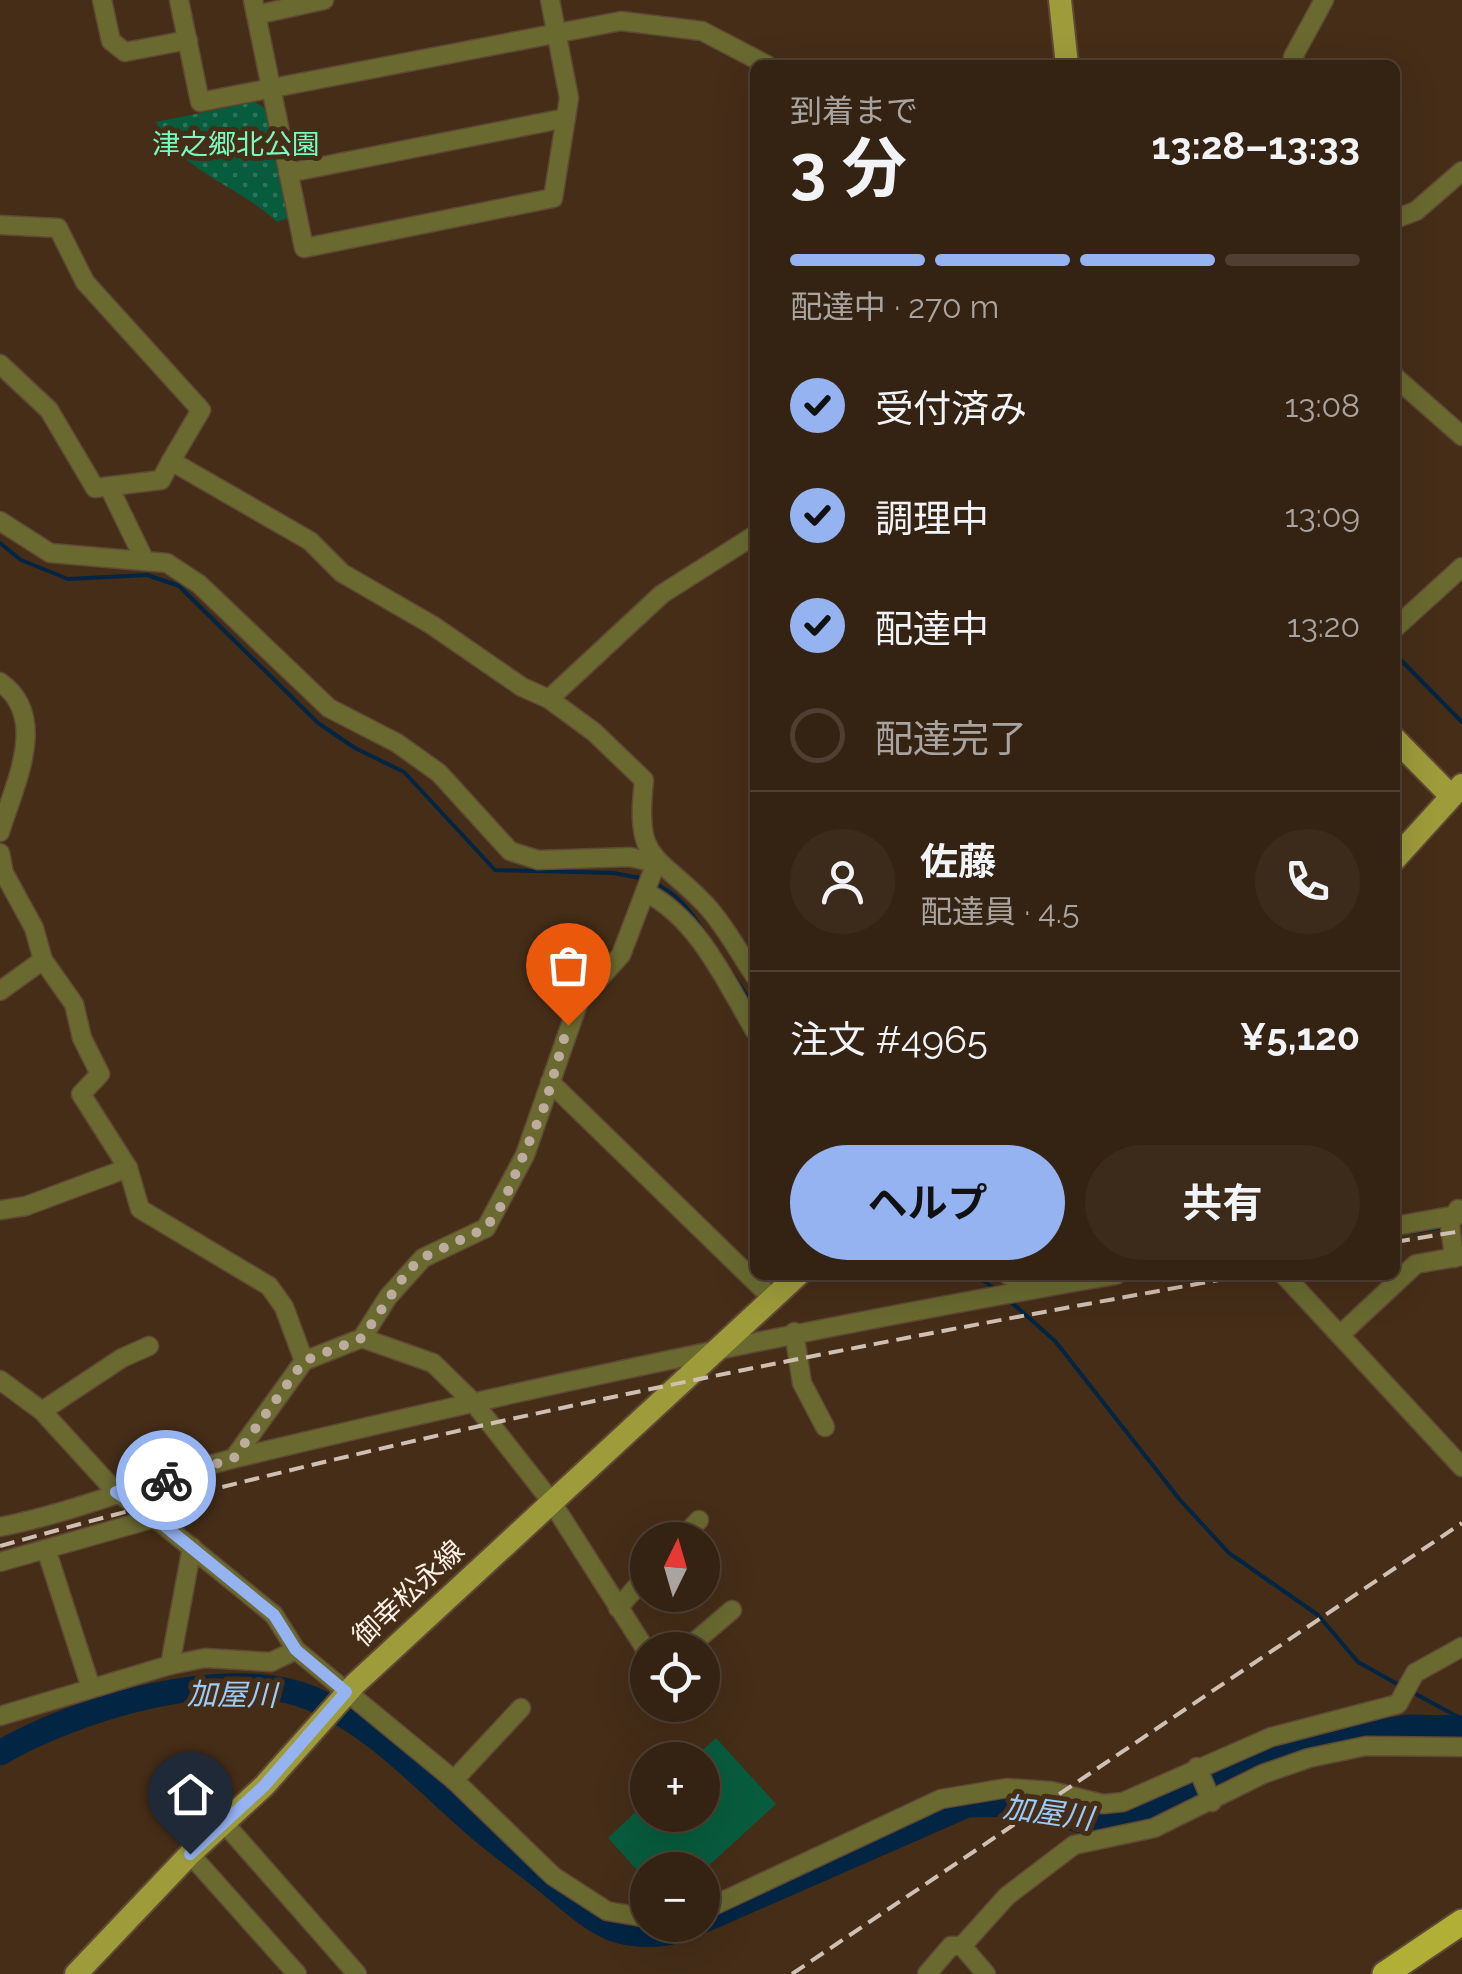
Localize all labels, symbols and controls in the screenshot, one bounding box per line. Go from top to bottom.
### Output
text: 到着まで [790,92,918,129]
text: 13:28–13:33 [1152,123,1360,168]
park label: 津之郷北公園 [152,128,320,161]
text: 3 分 [790,130,907,206]
text: 配達中 · 270 m [790,288,999,325]
icon: check [790,378,845,433]
text: 受付済み [875,386,1027,431]
text: 13:08 [1285,387,1360,424]
icon: check [790,488,845,543]
text: 調理中 [875,496,989,541]
text: 13:09 [1285,497,1360,534]
icon: check [790,598,845,653]
text: 配達中 [875,606,989,651]
text: 13:20 [1287,607,1360,644]
text: 配達完了 [875,716,1027,761]
button: person [790,829,895,934]
button: phone [1255,829,1360,934]
text: 佐藤 [920,839,996,884]
text: 配達員 · 4.5 [920,893,1079,930]
pin [526,923,611,1026]
icon: bag [541,938,596,993]
text: ¥5,120 [1240,1014,1360,1059]
text: 注文 #4965 [790,1017,988,1062]
button: ヘルプ [790,1145,1065,1260]
button: 共有 [1085,1145,1360,1260]
courier [116,1430,216,1530]
icon: bike [139,1453,194,1508]
north arrow [630,1522,720,1612]
map controls [630,1522,720,1942]
street label: 御幸松永線 [346,1534,471,1653]
button: locate [630,1632,720,1722]
water label: 加屋川 [187,1676,280,1713]
button: + [630,1742,720,1832]
pin [148,1752,233,1855]
icon: home [163,1767,218,1822]
water label: 加屋川 [1001,1789,1098,1837]
button: − [630,1852,720,1942]

